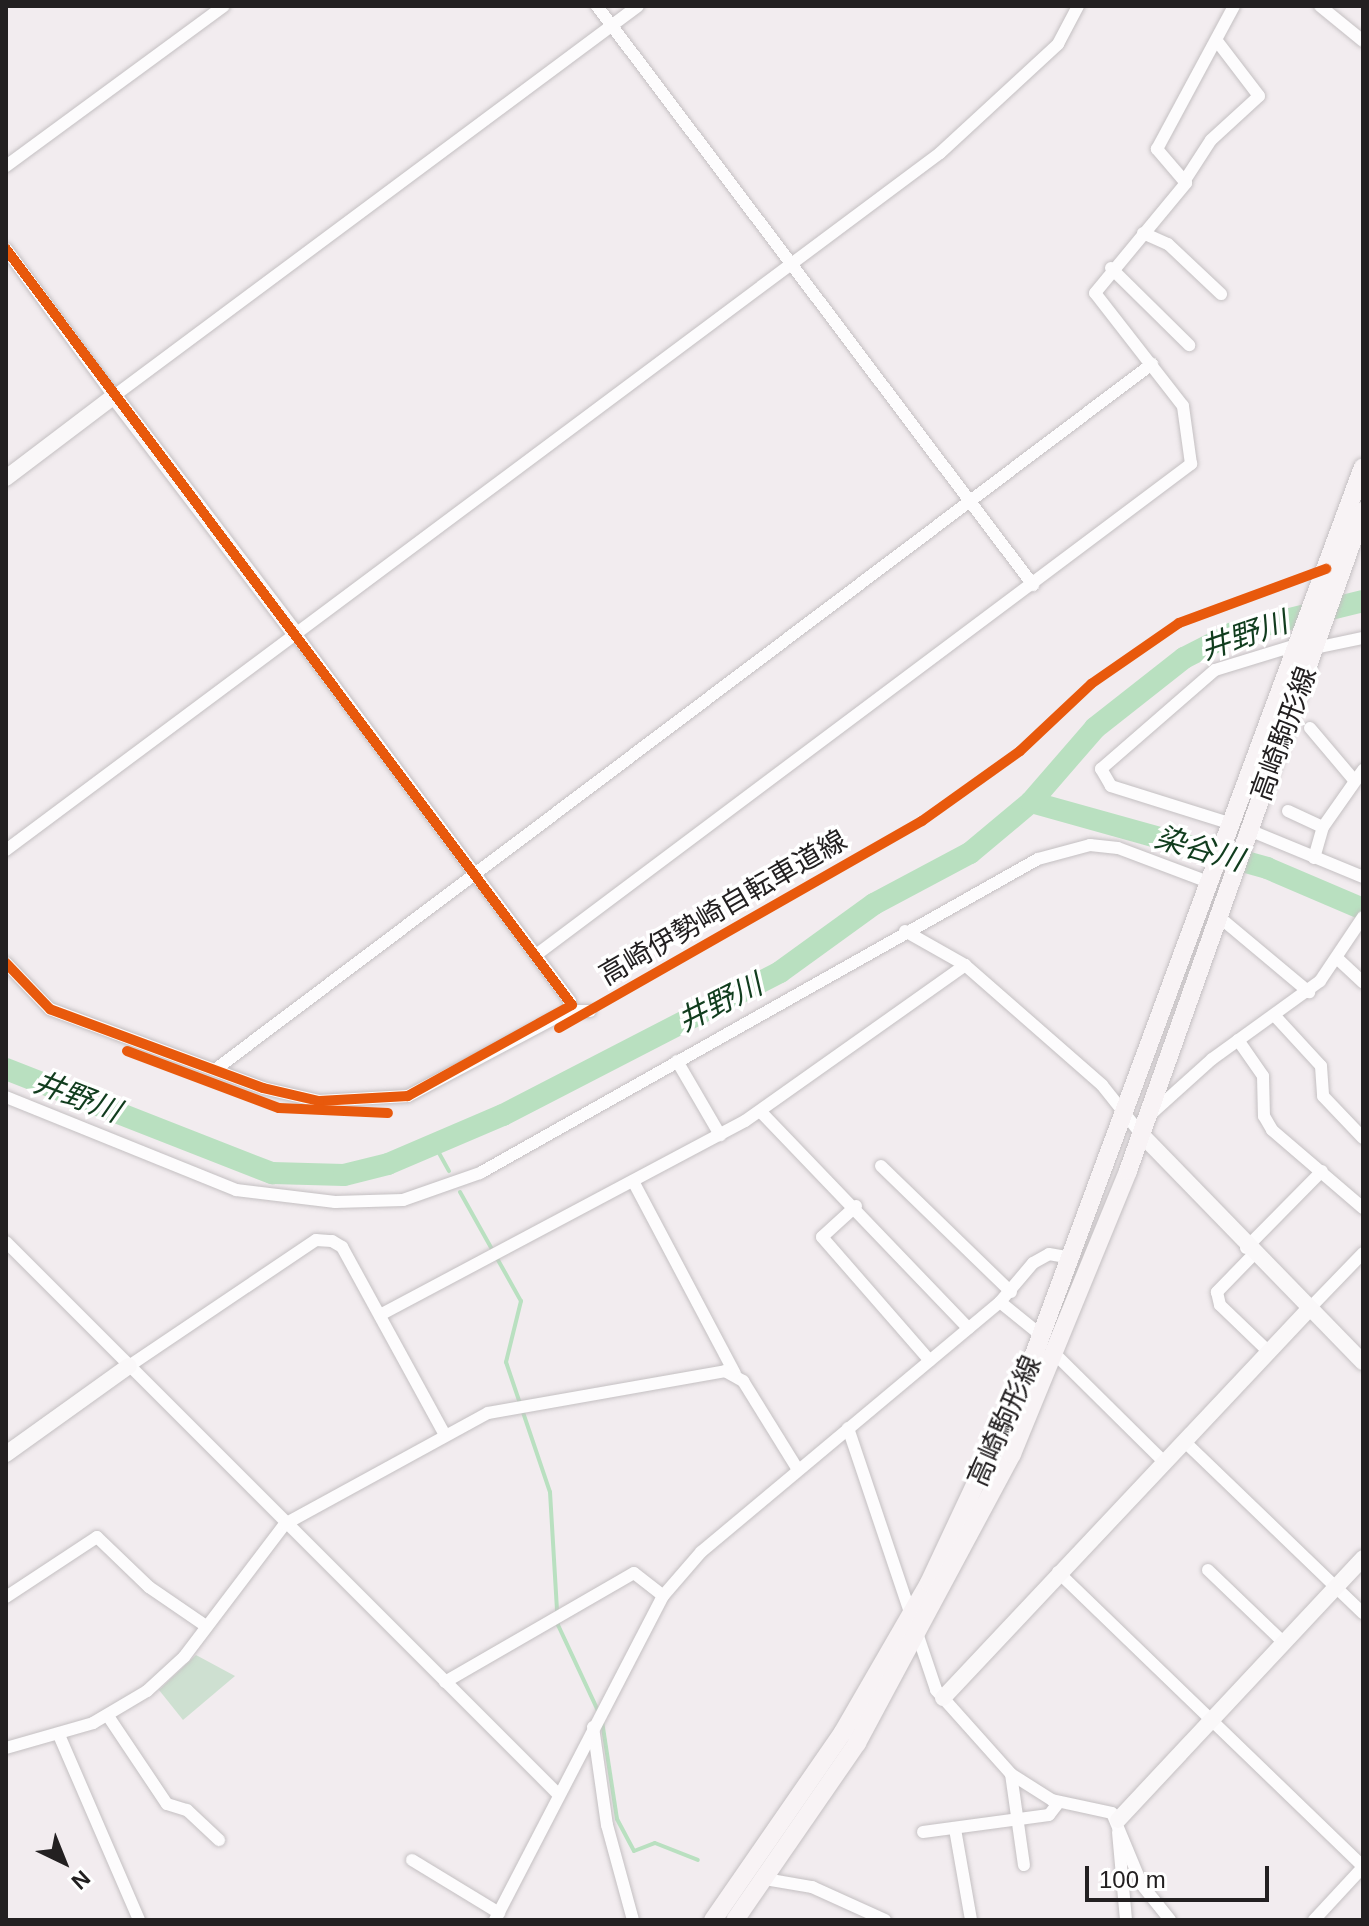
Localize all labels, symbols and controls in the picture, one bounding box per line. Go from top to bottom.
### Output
water label: 井野川 [1196,604,1292,668]
street label: 高崎駒形線 [1244,662,1324,806]
water label: 染谷川 [1151,819,1247,879]
street label: 高崎伊勢崎自転車道線 [593,823,853,993]
water label: 井野川 [672,967,768,1039]
water label: 井野川 [29,1064,125,1130]
street label: 高崎駒形線 [961,1350,1049,1492]
north arrow [24,1822,104,1902]
scale bar [1089,1850,1273,1900]
text: N [66,1865,95,1894]
text: 100 m [1099,1866,1166,1893]

